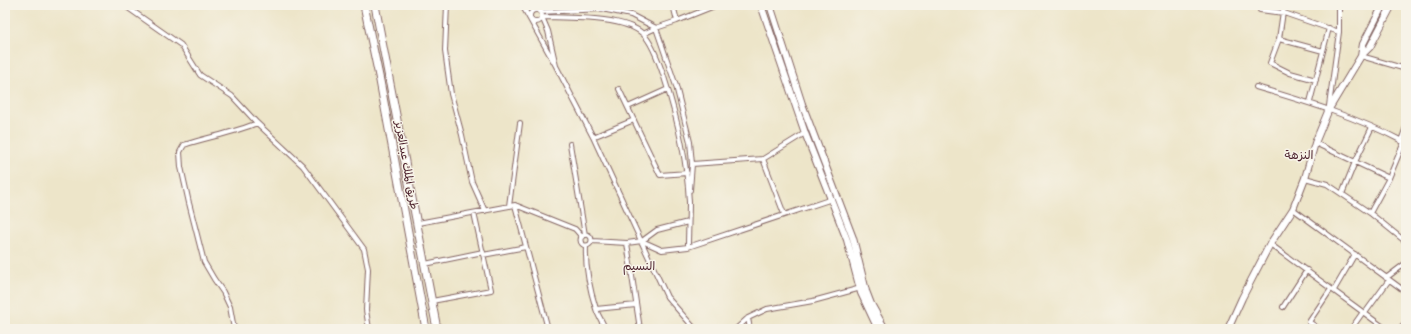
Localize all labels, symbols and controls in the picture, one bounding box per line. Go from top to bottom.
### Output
street label: طريق الملك عبدالعزيز [391,119,422,211]
district label: النزهة [1285,147,1314,162]
district label: النسيم [623,258,655,275]

